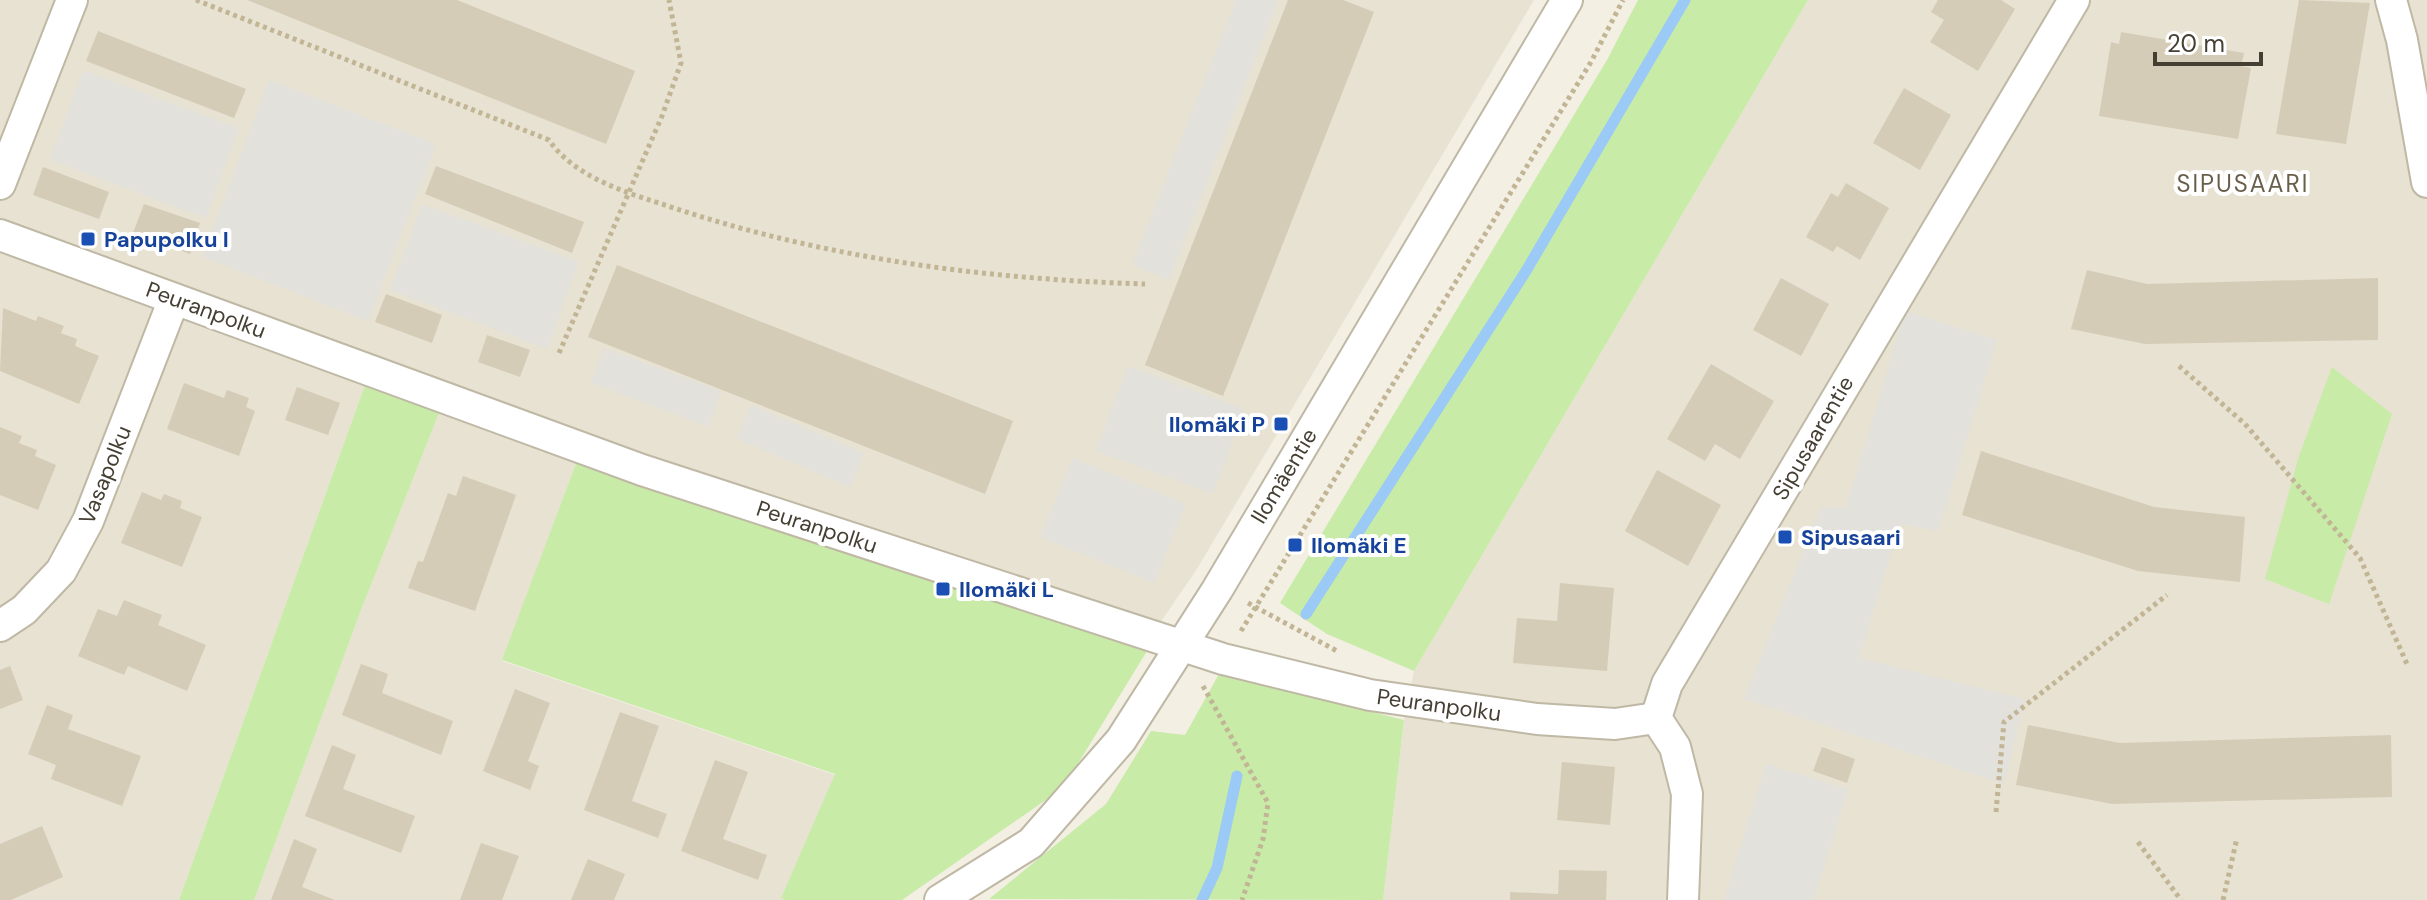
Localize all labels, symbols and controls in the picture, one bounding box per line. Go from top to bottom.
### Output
scale bar [2155,16,2261,66]
text: 20 m [2167,28,2225,59]
district label: SIPUSAARI [2177,168,2309,199]
place label: Papupolku I [104,225,229,254]
marker: Papupolku I [79,230,97,248]
street label: Peuranpolku [142,275,270,345]
street label: Sipusaarentie [1766,371,1860,505]
place label: Ilomäki P [1169,410,1265,439]
marker: Ilomäki P [1272,415,1290,433]
street label: Vasapolku [72,421,138,529]
street label: Ilomäentie [1244,423,1324,529]
street label: Peuranpolku [753,494,881,560]
place label: Sipusaari [1801,523,1901,552]
marker: Sipusaari [1776,528,1794,546]
place label: Ilomäki E [1311,531,1407,560]
marker: Ilomäki E [1286,536,1304,554]
place label: Ilomäki L [959,575,1054,604]
marker: Ilomäki L [934,580,952,598]
street label: Peuranpolku [1375,682,1503,728]

